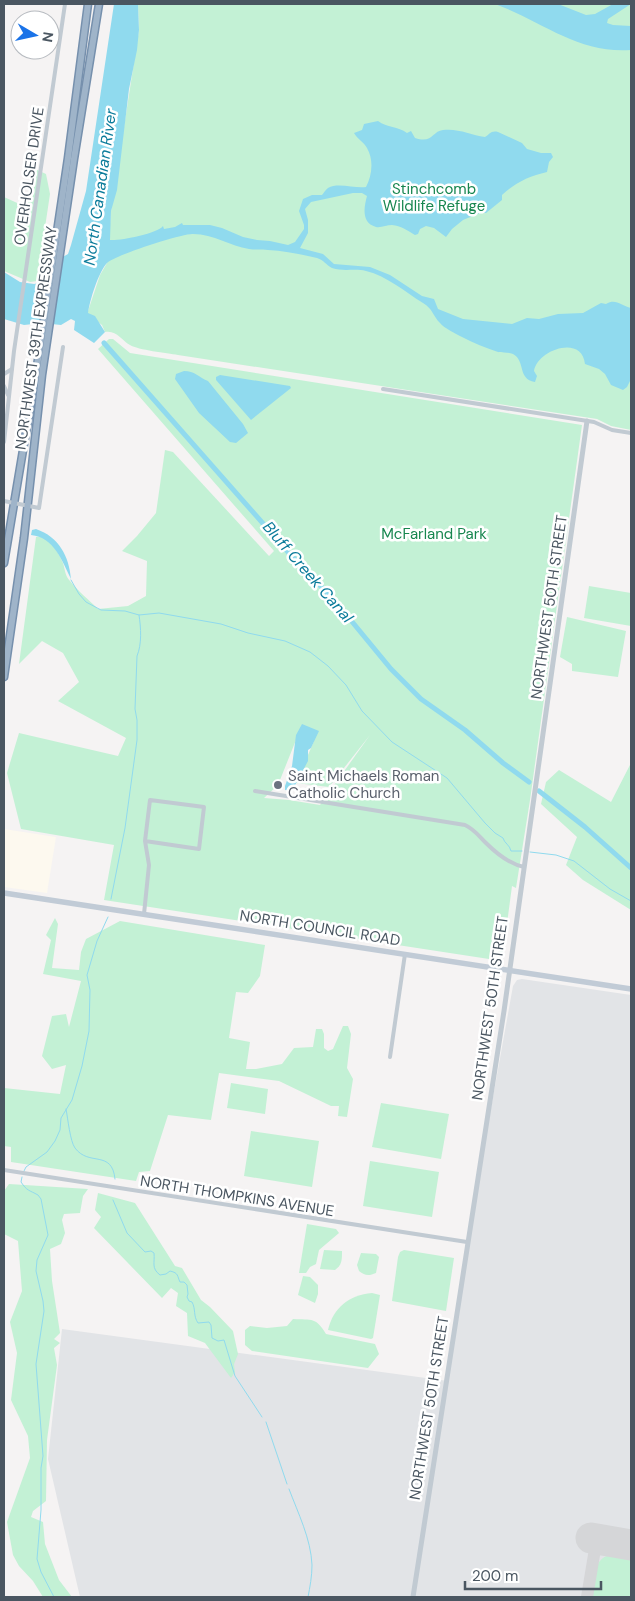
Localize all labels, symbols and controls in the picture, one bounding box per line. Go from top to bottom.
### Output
north arrow [10,10,60,60]
text: N [38,31,58,43]
street label: OVERHOLSER DRIVE [9,106,49,246]
water label: North Canadian River [79,106,122,267]
park label: Stinchcomb Wildlife Refuge [383,179,485,216]
street label: NORTHWEST 39TH EXPRESSWAY [10,225,62,451]
street label: NORTHWEST 50TH STREET [526,514,572,700]
water label: Bluff Creek Canal [258,517,358,627]
park label: McFarland Park [381,524,487,544]
place label: Saint Michaels Roman Catholic Church [288,766,439,803]
marker: Saint Michaels Roman Catholic Church [272,779,284,791]
street label: NORTH COUNCIL ROAD [238,905,402,951]
street label: NORTHWEST 50TH STREET [467,915,513,1101]
street label: NORTH THOMPKINS AVENUE [139,1171,335,1221]
street label: NORTHWEST 50TH STREET [405,1315,453,1501]
scale bar [465,1558,601,1590]
text: 200 m [472,1566,518,1586]

